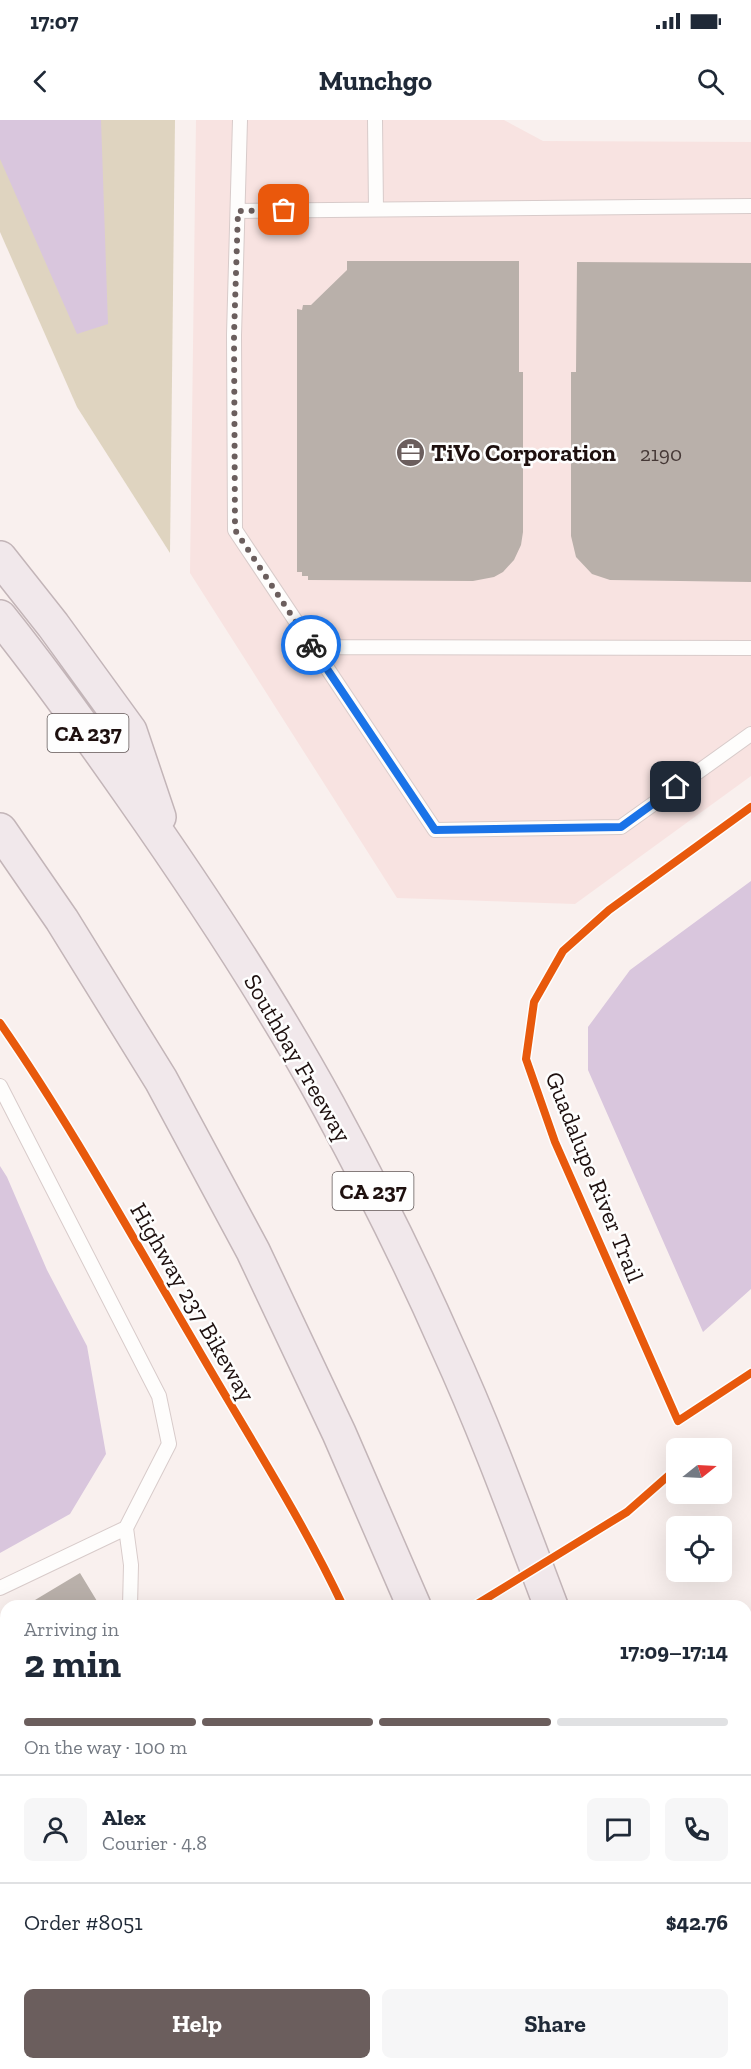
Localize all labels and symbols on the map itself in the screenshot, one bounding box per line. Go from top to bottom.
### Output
pin [258,184,309,235]
office icon: TiVo Corporation [394,436,426,468]
place label: TiVo Corporation [431,438,616,467]
house number: 2190 [640,441,682,466]
courier [281,615,341,675]
road number: CA 237 [48,714,128,752]
pin [650,761,701,812]
street label: Southbay Freeway [238,969,358,1148]
street label: Guadalupe River Trail [540,1067,650,1287]
road number: CA 237 [332,1172,413,1210]
street label: Highway 237 Bikeway [124,1198,262,1407]
north arrow [666,1438,732,1504]

